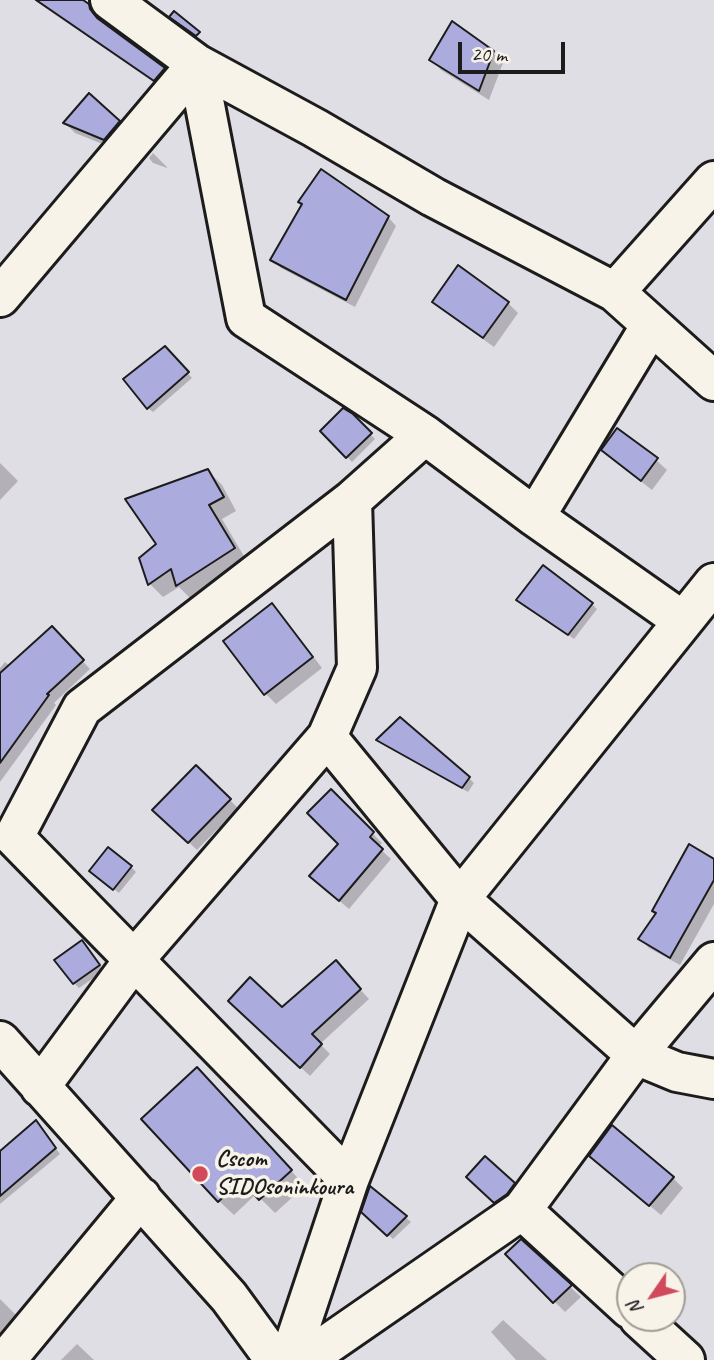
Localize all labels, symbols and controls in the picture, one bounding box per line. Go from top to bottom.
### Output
scale bar [462,28,569,72]
text: 20 m [471,41,507,67]
place label: Cscom SIDOsoninkoura [216,1146,353,1202]
marker: Cscom SIDOsoninkoura [190,1164,210,1184]
north arrow [616,1262,686,1332]
text: N [622,1296,649,1320]

